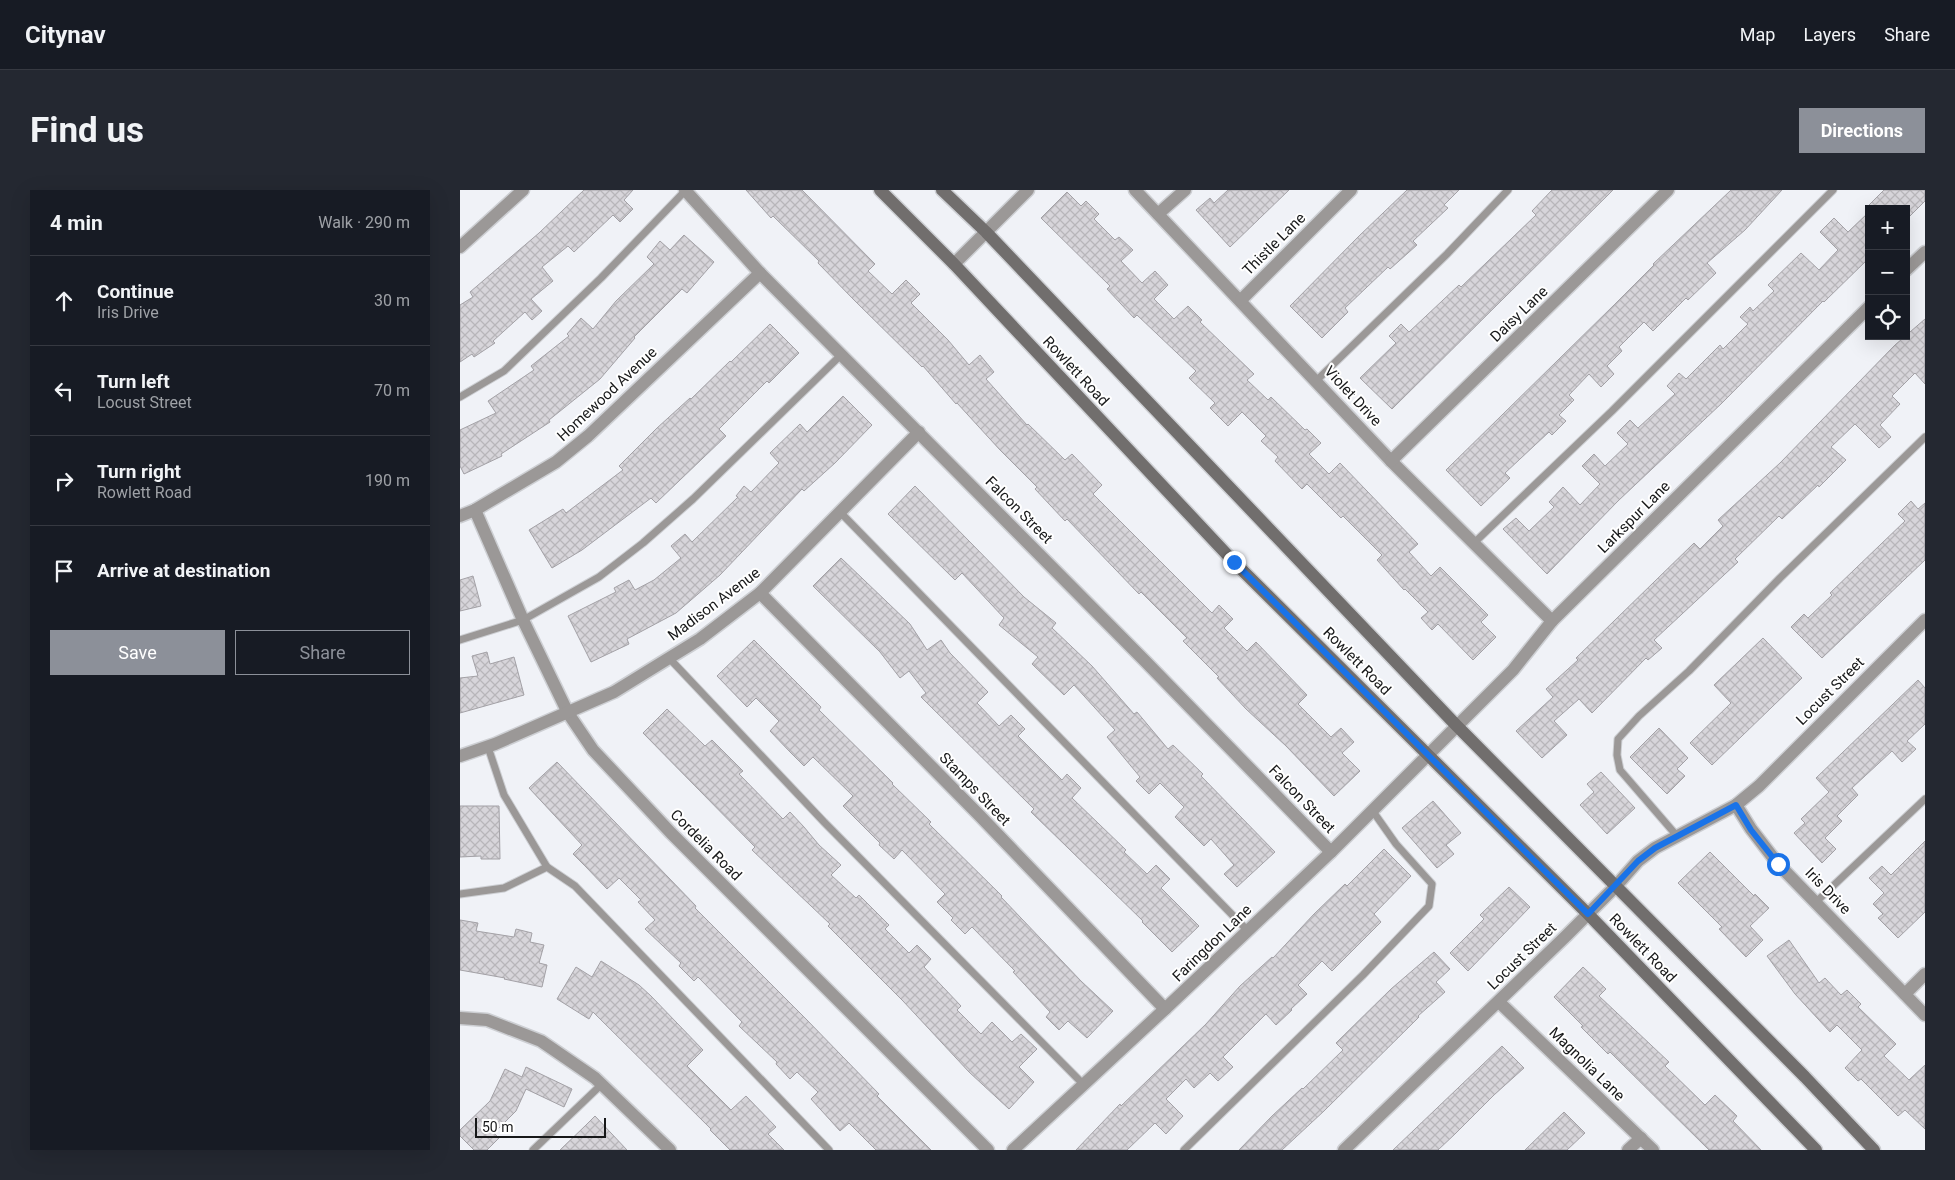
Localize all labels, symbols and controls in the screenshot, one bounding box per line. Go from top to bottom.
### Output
text: Citynav [25,21,106,49]
text: Map [1740,24,1775,45]
text: Layers [1803,24,1856,45]
text: Share [1884,24,1930,45]
button: Directions [1799,108,1925,153]
text: Find us [30,110,144,151]
map controls [1865,205,1910,340]
button: + [1865,205,1910,250]
street label: Thistle Lane [1239,209,1309,279]
text: 4 min [50,211,103,235]
text: Walk · 290 m [318,213,410,232]
button: − [1865,250,1910,295]
text: Continue [97,280,174,303]
street label: Daisy Lane [1487,282,1551,346]
icon: ahead [50,287,78,315]
text: 30 m [374,291,410,310]
button: locate [1865,295,1910,340]
text: Iris Drive [97,303,159,322]
street label: Rowlett Road [1039,332,1113,410]
street label: Homewood Avenue [553,343,661,445]
street label: Violet Drive [1321,362,1385,430]
text: Turn left [97,370,170,393]
icon: left [50,377,78,405]
text: 70 m [374,381,410,400]
text: Locust Street [97,393,192,412]
text: Turn right [97,460,181,483]
icon: right [50,467,78,495]
text: 190 m [365,471,410,490]
street label: Falcon Street [982,473,1056,547]
street label: Larkspur Lane [1594,477,1674,557]
text: Rowlett Road [97,483,192,502]
route end [1223,551,1246,574]
icon: arrive [50,557,78,585]
text: Arrive at destination [97,559,270,582]
street label: Madison Avenue [664,563,764,645]
street label: Rowlett Road [1319,623,1395,699]
button: Save [50,630,225,675]
button: Share [235,630,410,675]
street label: Locust Street [1792,653,1868,729]
street label: Stamps Street [936,749,1014,829]
street label: Falcon Street [1265,761,1339,837]
street label: Cordelia Road [667,806,745,884]
route start [1767,853,1790,876]
street label: Iris Drive [1801,864,1855,918]
street label: Faringdon Lane [1169,901,1255,985]
street label: Rowlett Road [1606,910,1680,986]
street label: Locust Street [1484,919,1560,993]
street label: Magnolia Lane [1545,1023,1629,1105]
scale bar [475,1115,606,1138]
text: 50 m [482,1119,514,1135]

